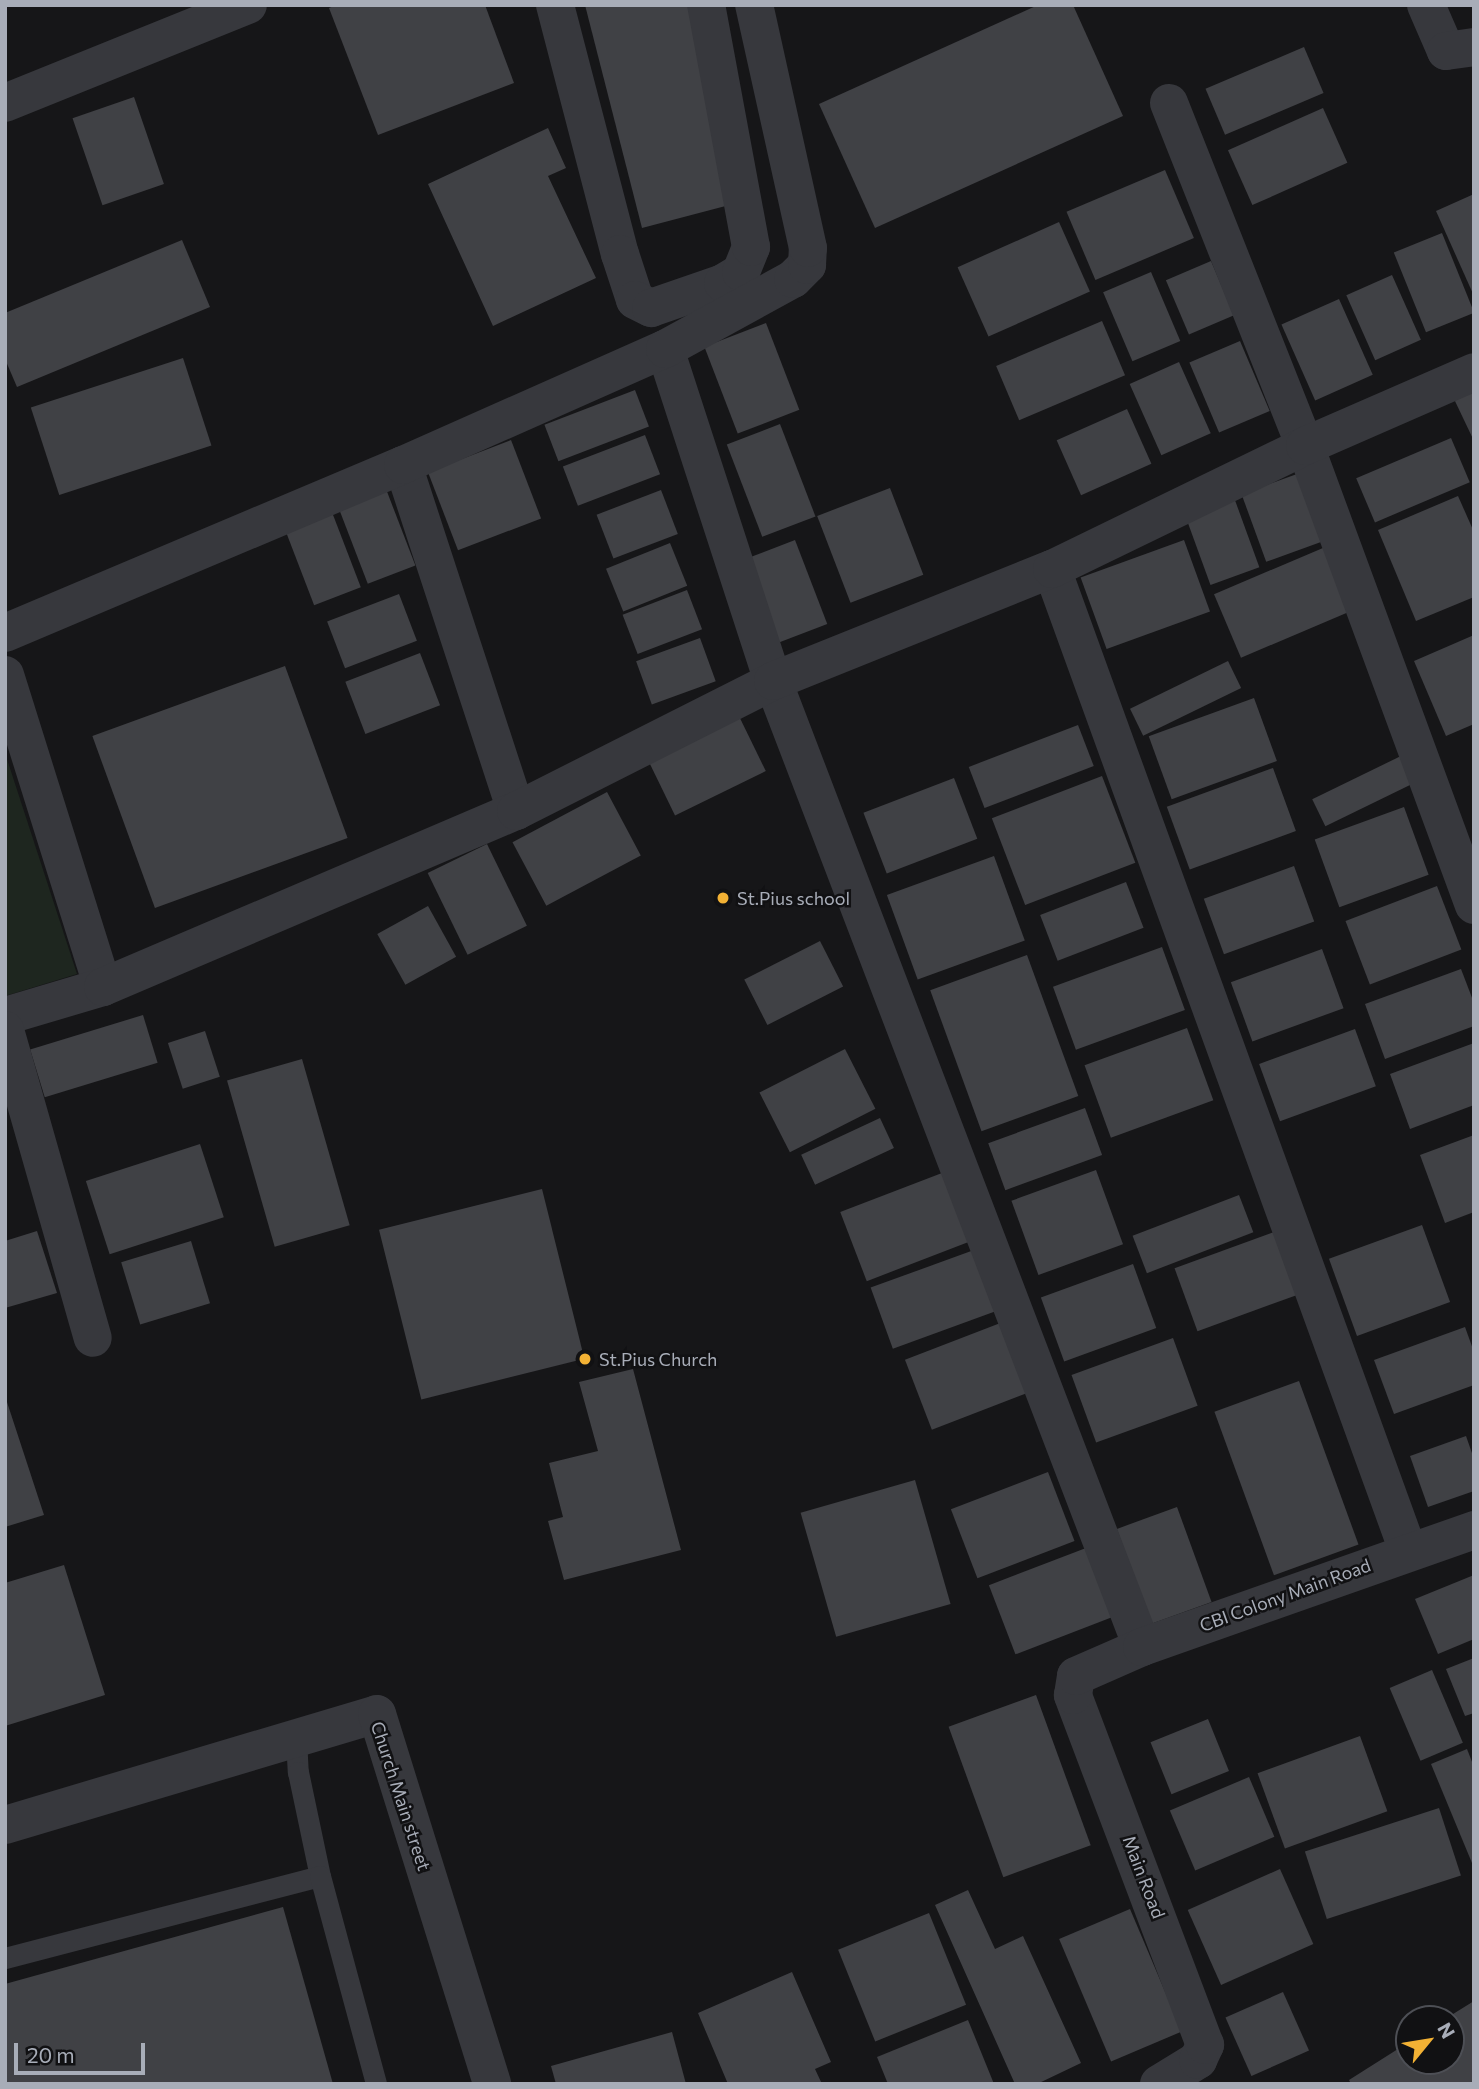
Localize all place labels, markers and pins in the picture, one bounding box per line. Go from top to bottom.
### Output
place label: St.Pius school [737,887,850,909]
marker: St.Pius school [715,890,731,906]
place label: St.Pius Church [599,1348,717,1370]
marker: St.Pius Church [577,1351,593,1367]

